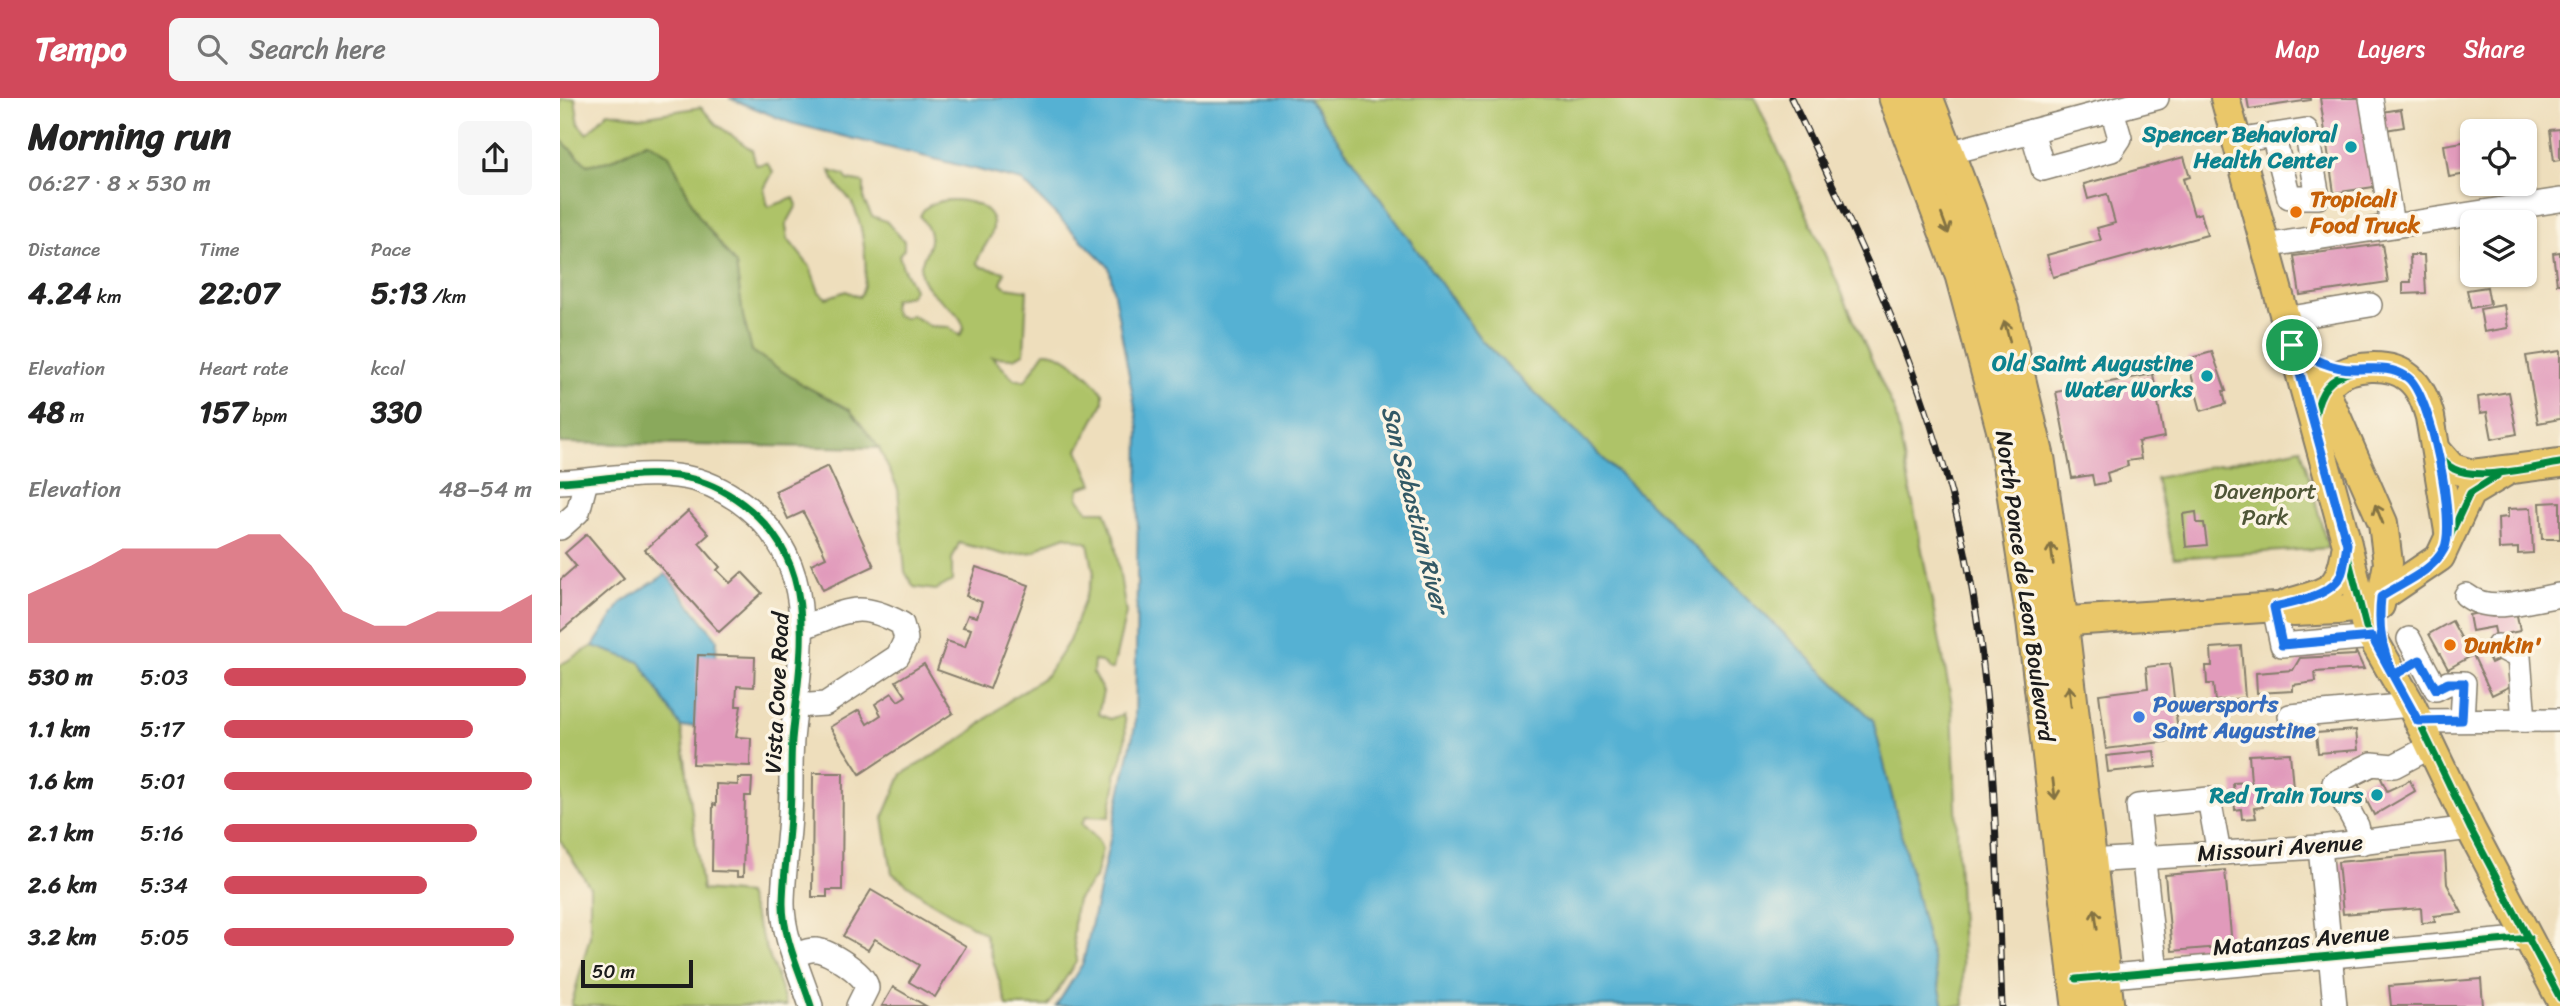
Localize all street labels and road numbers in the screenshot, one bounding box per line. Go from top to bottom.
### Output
street label: North Ponce de Leon Boulevard [1983,428,2067,746]
street label: Vista Cove Road [752,609,802,775]
street label: Missouri Avenue [2196,822,2365,874]
street label: Matanzas Avenue [2211,912,2391,968]

